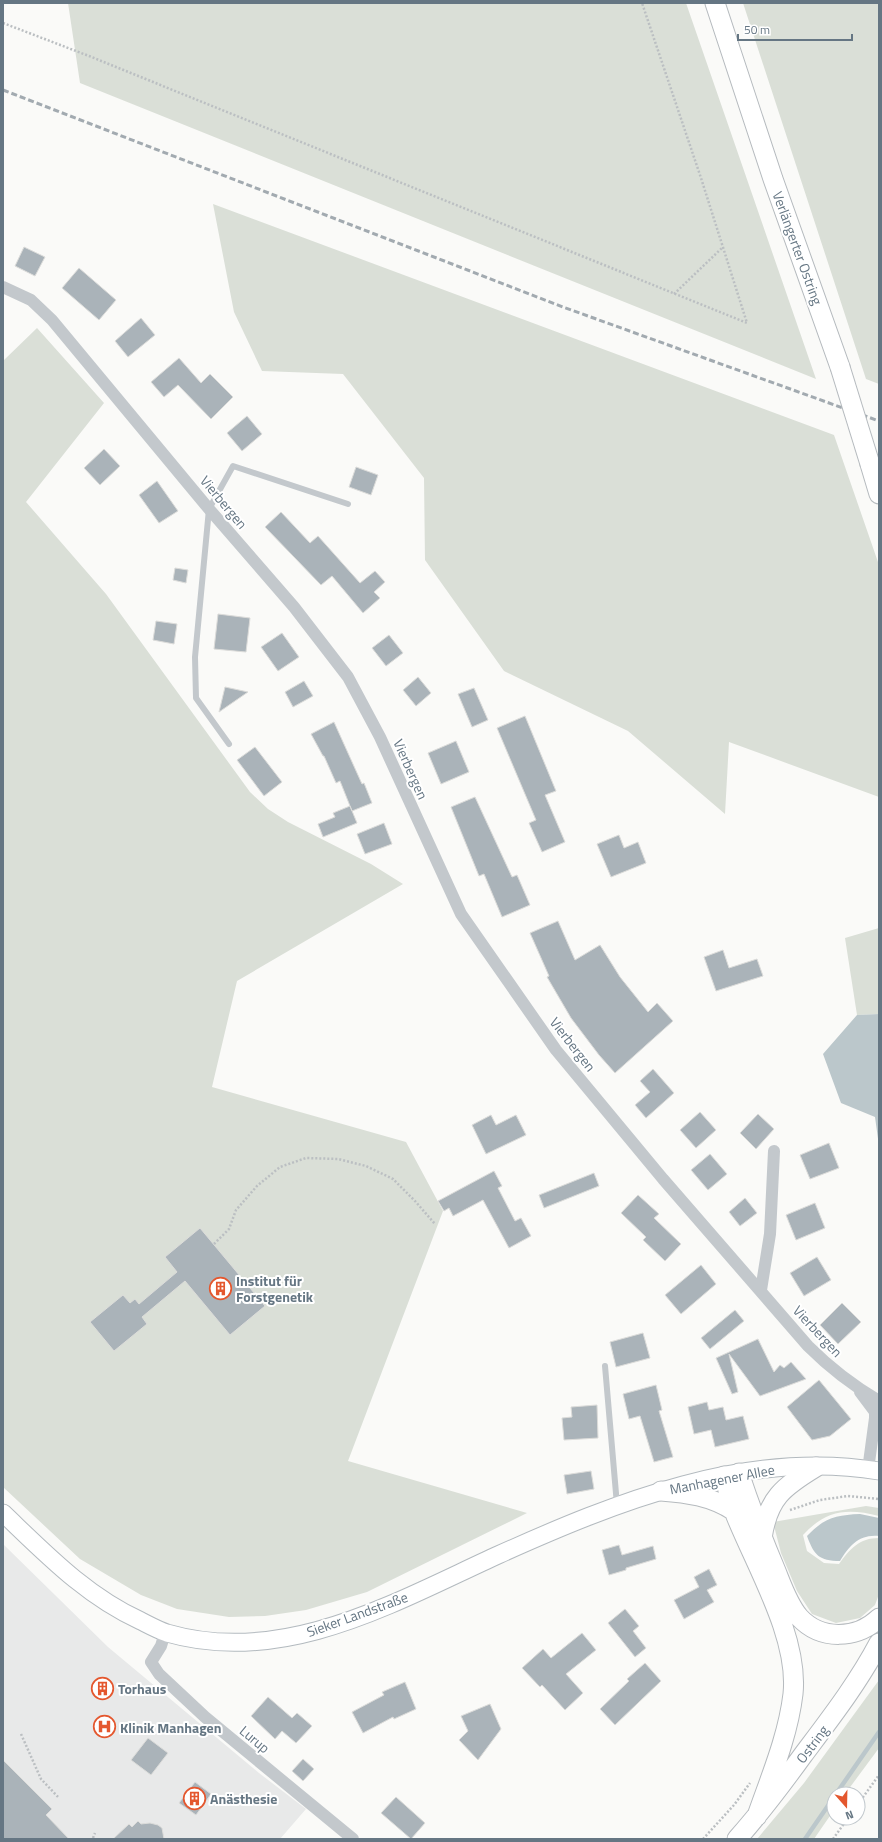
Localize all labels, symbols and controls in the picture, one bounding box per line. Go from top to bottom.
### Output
scale bar [738,16,852,42]
text: 50 m [744,20,770,39]
street label: Verlängerter Ostring [768,188,828,308]
street label: Vierbergen [195,471,253,533]
street label: Vierbergen [388,735,434,803]
street label: Vierbergen [545,1012,601,1076]
place label: Institut für Forstgenetik [236,1270,314,1307]
building icon: Institut für Forstgenetik [208,1275,234,1301]
street label: Vierbergen [788,1300,848,1362]
street label: Manhagener Allee [668,1459,776,1499]
street label: Sieker Landstraße [303,1586,411,1642]
building icon: Torhaus [89,1675,115,1701]
place label: Torhaus [118,1678,167,1699]
hospital icon: Klinik Manhagen [91,1714,117,1740]
place label: Klinik Manhagen [120,1717,222,1738]
street label: Lurup [235,1720,275,1758]
street label: Ostring [791,1720,833,1768]
building icon: Anästhesie [182,1785,208,1811]
north arrow [826,1786,866,1826]
place label: Anästhesie [210,1788,277,1809]
text: N [843,1807,856,1824]

